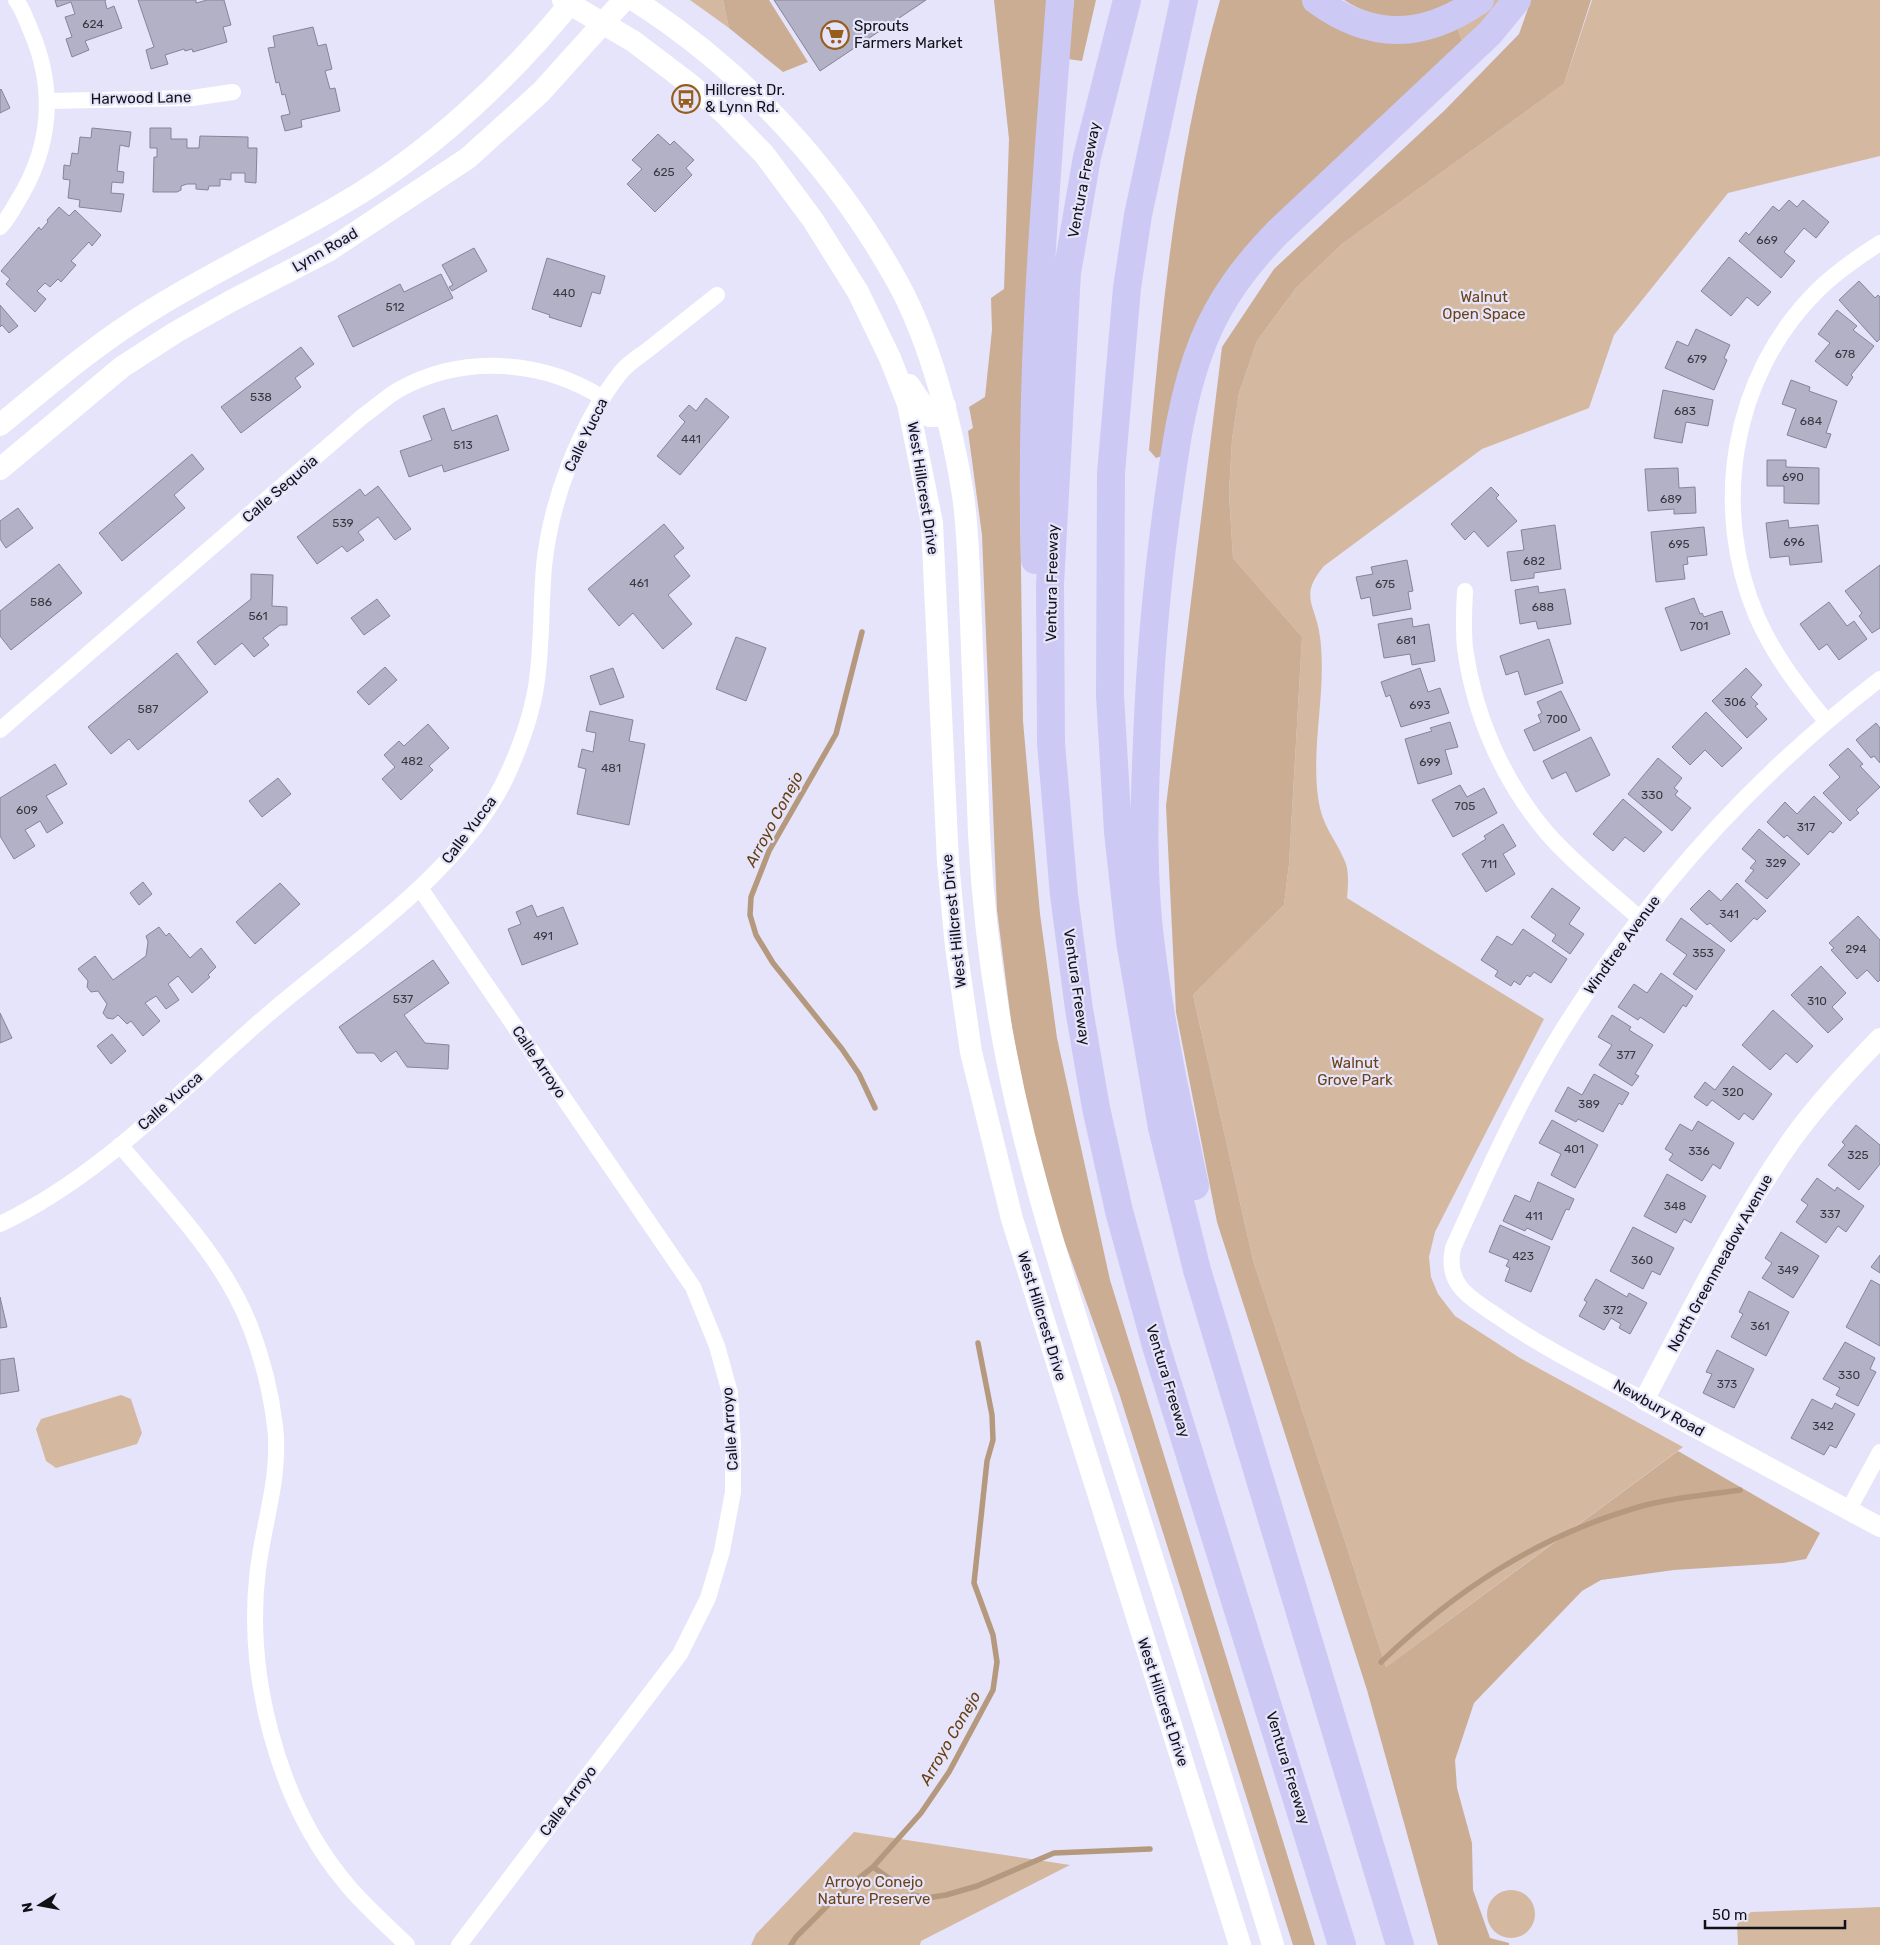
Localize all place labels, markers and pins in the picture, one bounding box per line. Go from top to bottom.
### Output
place label: Sprouts Farmers Market [854,17,963,52]
supermarket icon: Sprouts Farmers Market [820,20,850,50]
place label: Hillcrest Dr. & Lynn Rd. [705,81,785,116]
bus stop icon: Hillcrest Dr. & Lynn Rd. [671,84,701,114]

